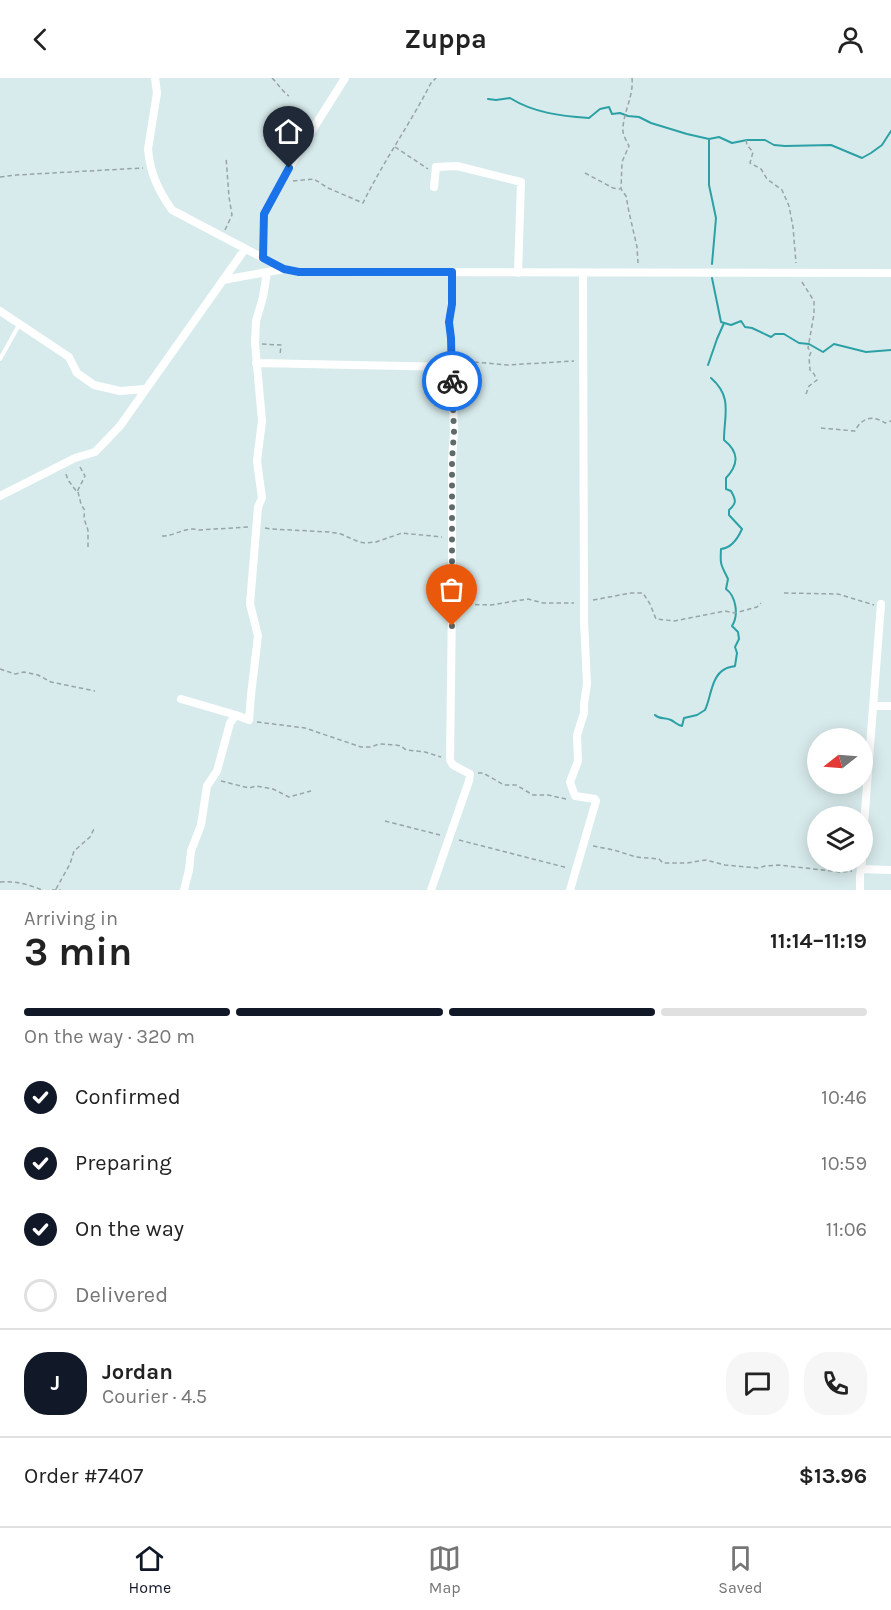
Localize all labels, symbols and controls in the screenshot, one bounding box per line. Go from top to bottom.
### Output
icon: back [24,23,57,56]
text: Zuppa [404,23,487,55]
icon: person [834,23,867,56]
pin [263,106,314,168]
icon: home [272,115,305,148]
courier [422,351,482,411]
icon: bike [436,365,469,398]
pin [426,564,477,626]
icon: bag [435,573,468,606]
north arrow [807,728,873,794]
map controls [807,728,873,872]
button: layers [807,806,873,872]
text: Arriving in [24,907,118,930]
text: 11:14–11:19 [770,928,867,954]
text: 3 min [24,929,132,975]
text: On the way · 320 m [24,1025,195,1048]
icon: check [24,1081,57,1114]
text: Confirmed [75,1084,181,1110]
text: 10:46 [821,1086,867,1109]
icon: check [24,1147,57,1180]
text: Preparing [75,1150,172,1176]
text: 10:59 [821,1152,867,1175]
icon: check [24,1213,57,1246]
text: On the way [75,1216,184,1242]
text: 11:06 [826,1218,867,1241]
text: Delivered [75,1282,168,1308]
button: chat [726,1352,789,1415]
button: phone [804,1352,867,1415]
text: Jordan [102,1359,173,1385]
text: J [51,1370,60,1396]
text: Courier · 4.5 [102,1385,207,1408]
text: Order #7407 [24,1463,143,1489]
text: $13.96 [799,1463,867,1489]
tab: Home [129,1542,171,1597]
tab: Map [428,1542,461,1597]
tab: Saved [718,1542,762,1597]

